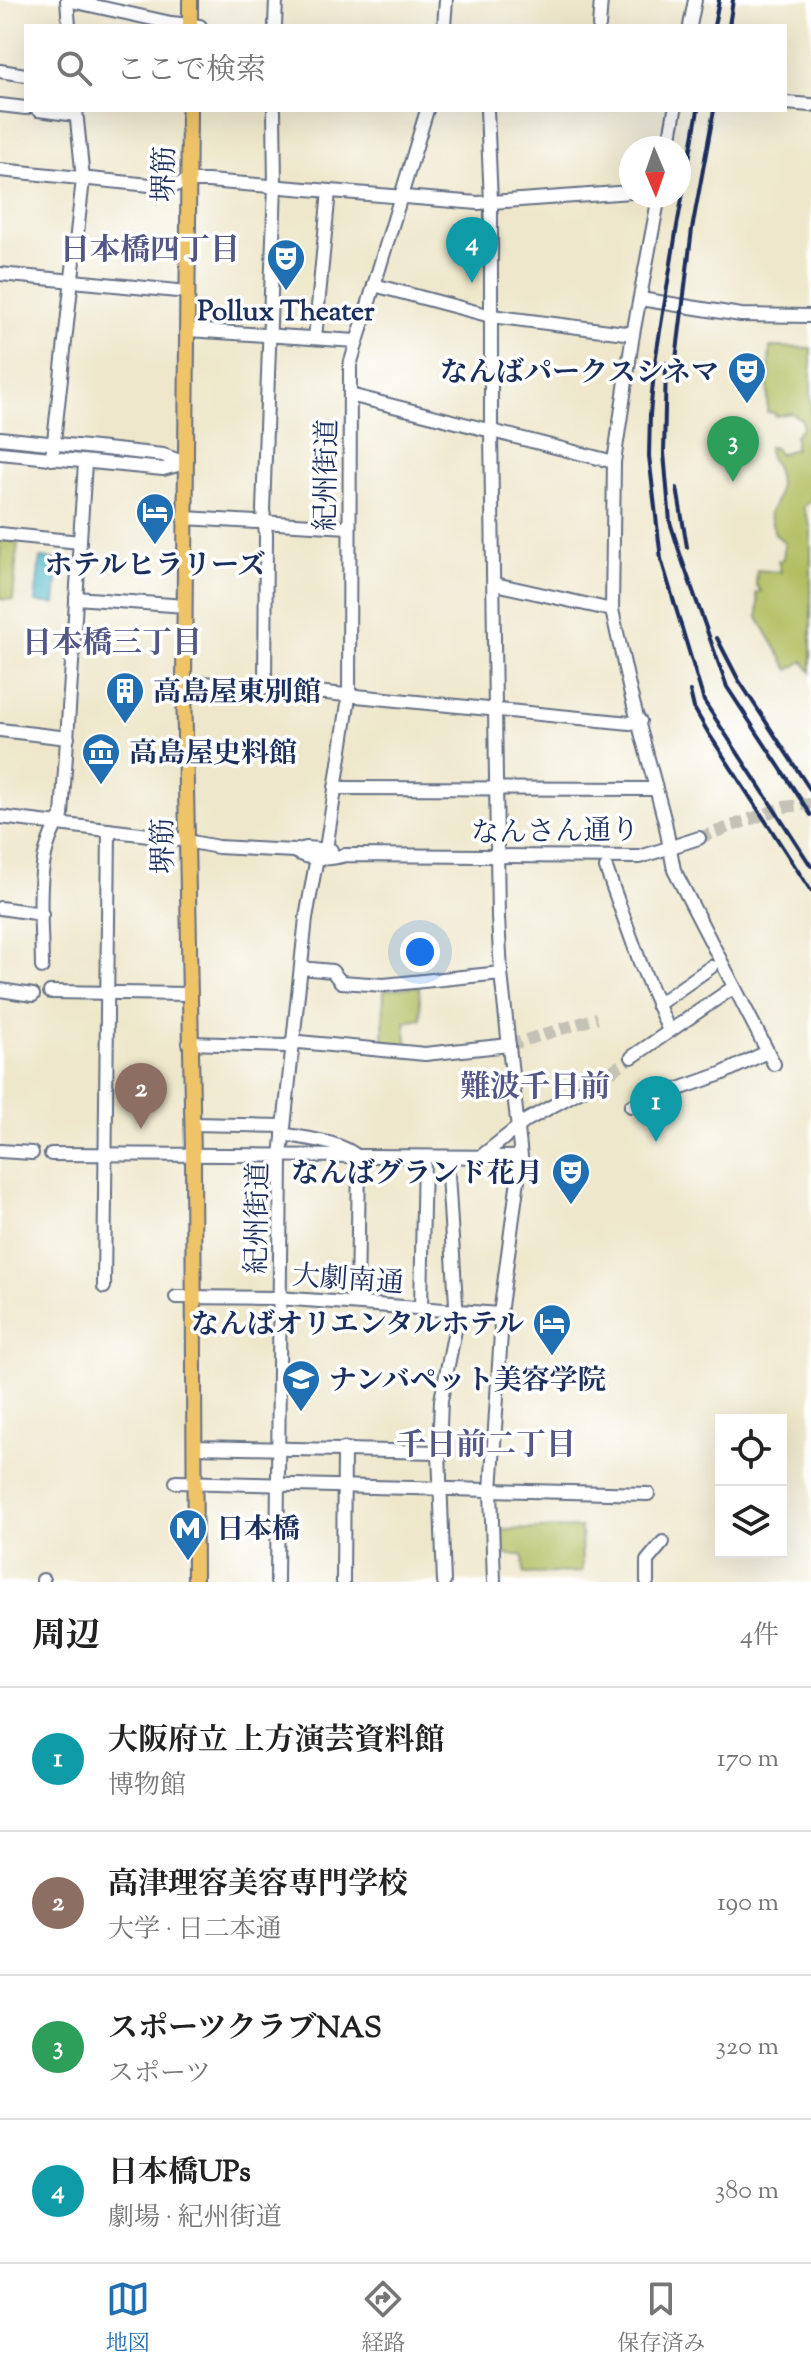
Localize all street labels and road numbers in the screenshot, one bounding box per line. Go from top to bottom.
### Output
street label: 堺筋 [146,146,186,202]
street label: 紀州街道 [307,419,349,531]
street label: なんさん通り [471,812,639,854]
street label: 堺筋 [145,818,185,874]
street label: 紀州街道 [238,1162,280,1274]
street label: 大劇南通 [291,1257,405,1305]

